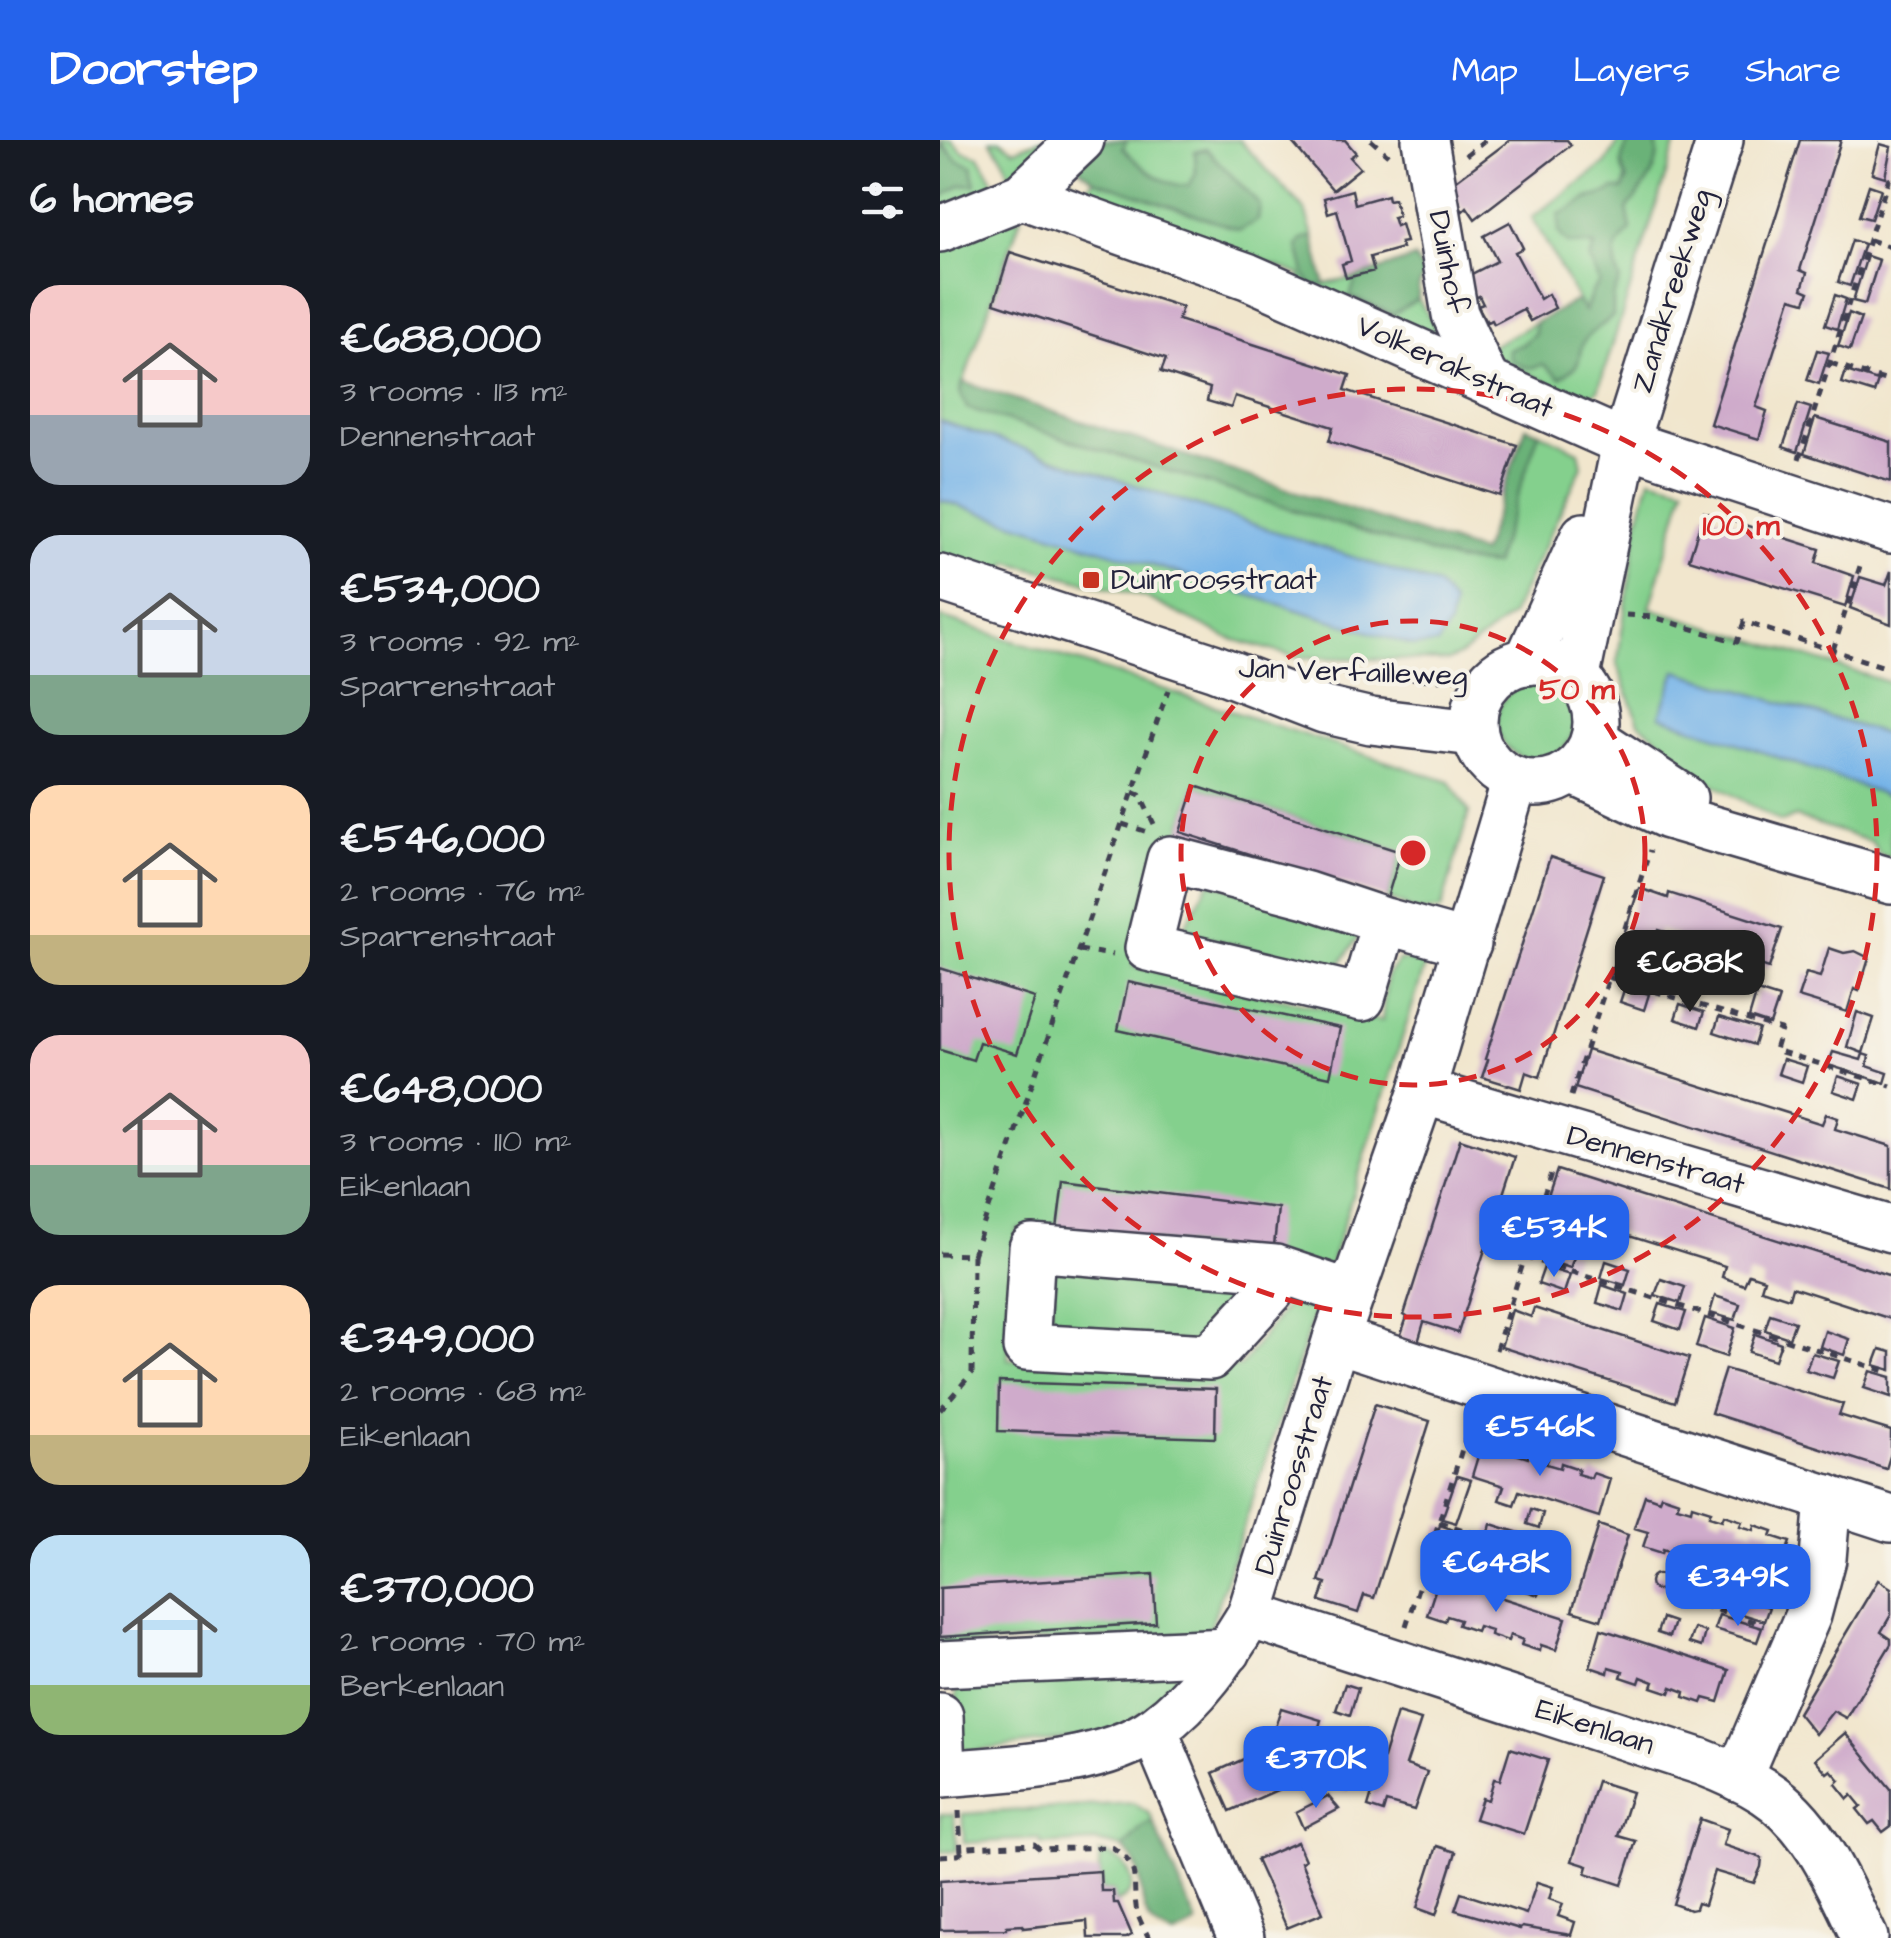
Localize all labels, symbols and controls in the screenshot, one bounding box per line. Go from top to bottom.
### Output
text: Doorstep [50,37,258,103]
text: Map [1452,46,1518,95]
text: Layers [1573,46,1690,95]
text: Share [1745,46,1841,95]
text: 6 homes [30,171,194,229]
icon: filters [855,173,910,228]
street label: Zandkreekweg [1621,184,1724,398]
street label: Duinhof [1417,207,1479,317]
street label: Volkerakstraat [1350,305,1560,429]
text: €688,000 [340,311,541,369]
icon: home [110,325,230,445]
text: 3 rooms · 113 m² [340,369,568,414]
text: Dennenstraat [340,414,536,459]
text: 100 m [1702,505,1780,547]
place label: Duinroosstraat [1111,559,1317,601]
text: €534,000 [340,561,540,619]
marker: Duinroosstraat [1080,569,1102,591]
icon: home [110,575,230,695]
text: 3 rooms · 92 m² [340,619,580,664]
street label: Jan Verfailleweg [1238,647,1468,698]
text: Sparrenstraat [340,664,555,709]
text: 50 m [1539,669,1615,711]
text: €546,000 [340,811,545,869]
icon: home [110,825,230,945]
centre of rings [1395,835,1431,871]
text: 2 rooms · 76 m² [340,869,585,914]
text: Sparrenstraat [340,914,555,959]
pin: €688K [1620,930,1760,1015]
text: €688K [1637,940,1743,985]
text: €648,000 [340,1061,543,1119]
icon: home [110,1075,230,1195]
street label: Dennenstraat [1562,1115,1750,1205]
text: 3 rooms · 110 m² [340,1119,572,1164]
text: Eikenlaan [340,1164,470,1209]
pin: €534K [1484,1195,1624,1280]
text: €534K [1501,1205,1607,1250]
text: €349,000 [340,1311,534,1369]
icon: home [110,1325,230,1445]
text: 2 rooms · 68 m² [340,1369,586,1414]
street label: Duinroosstraat [1244,1370,1344,1580]
pin: €546K [1470,1394,1610,1479]
text: €546K [1485,1404,1595,1449]
text: Eikenlaan [340,1414,470,1459]
pin: €648K [1426,1530,1566,1615]
text: €648K [1442,1540,1550,1585]
pin: €349K [1668,1544,1808,1629]
text: €349K [1687,1554,1789,1599]
text: €370,000 [340,1561,534,1619]
icon: home [110,1575,230,1695]
text: 2 rooms · 70 m² [340,1619,585,1664]
text: Berkenlaan [340,1664,504,1709]
street label: Eikenlaan [1530,1688,1660,1766]
pin: €370K [1246,1726,1386,1811]
text: €370K [1266,1736,1366,1781]

